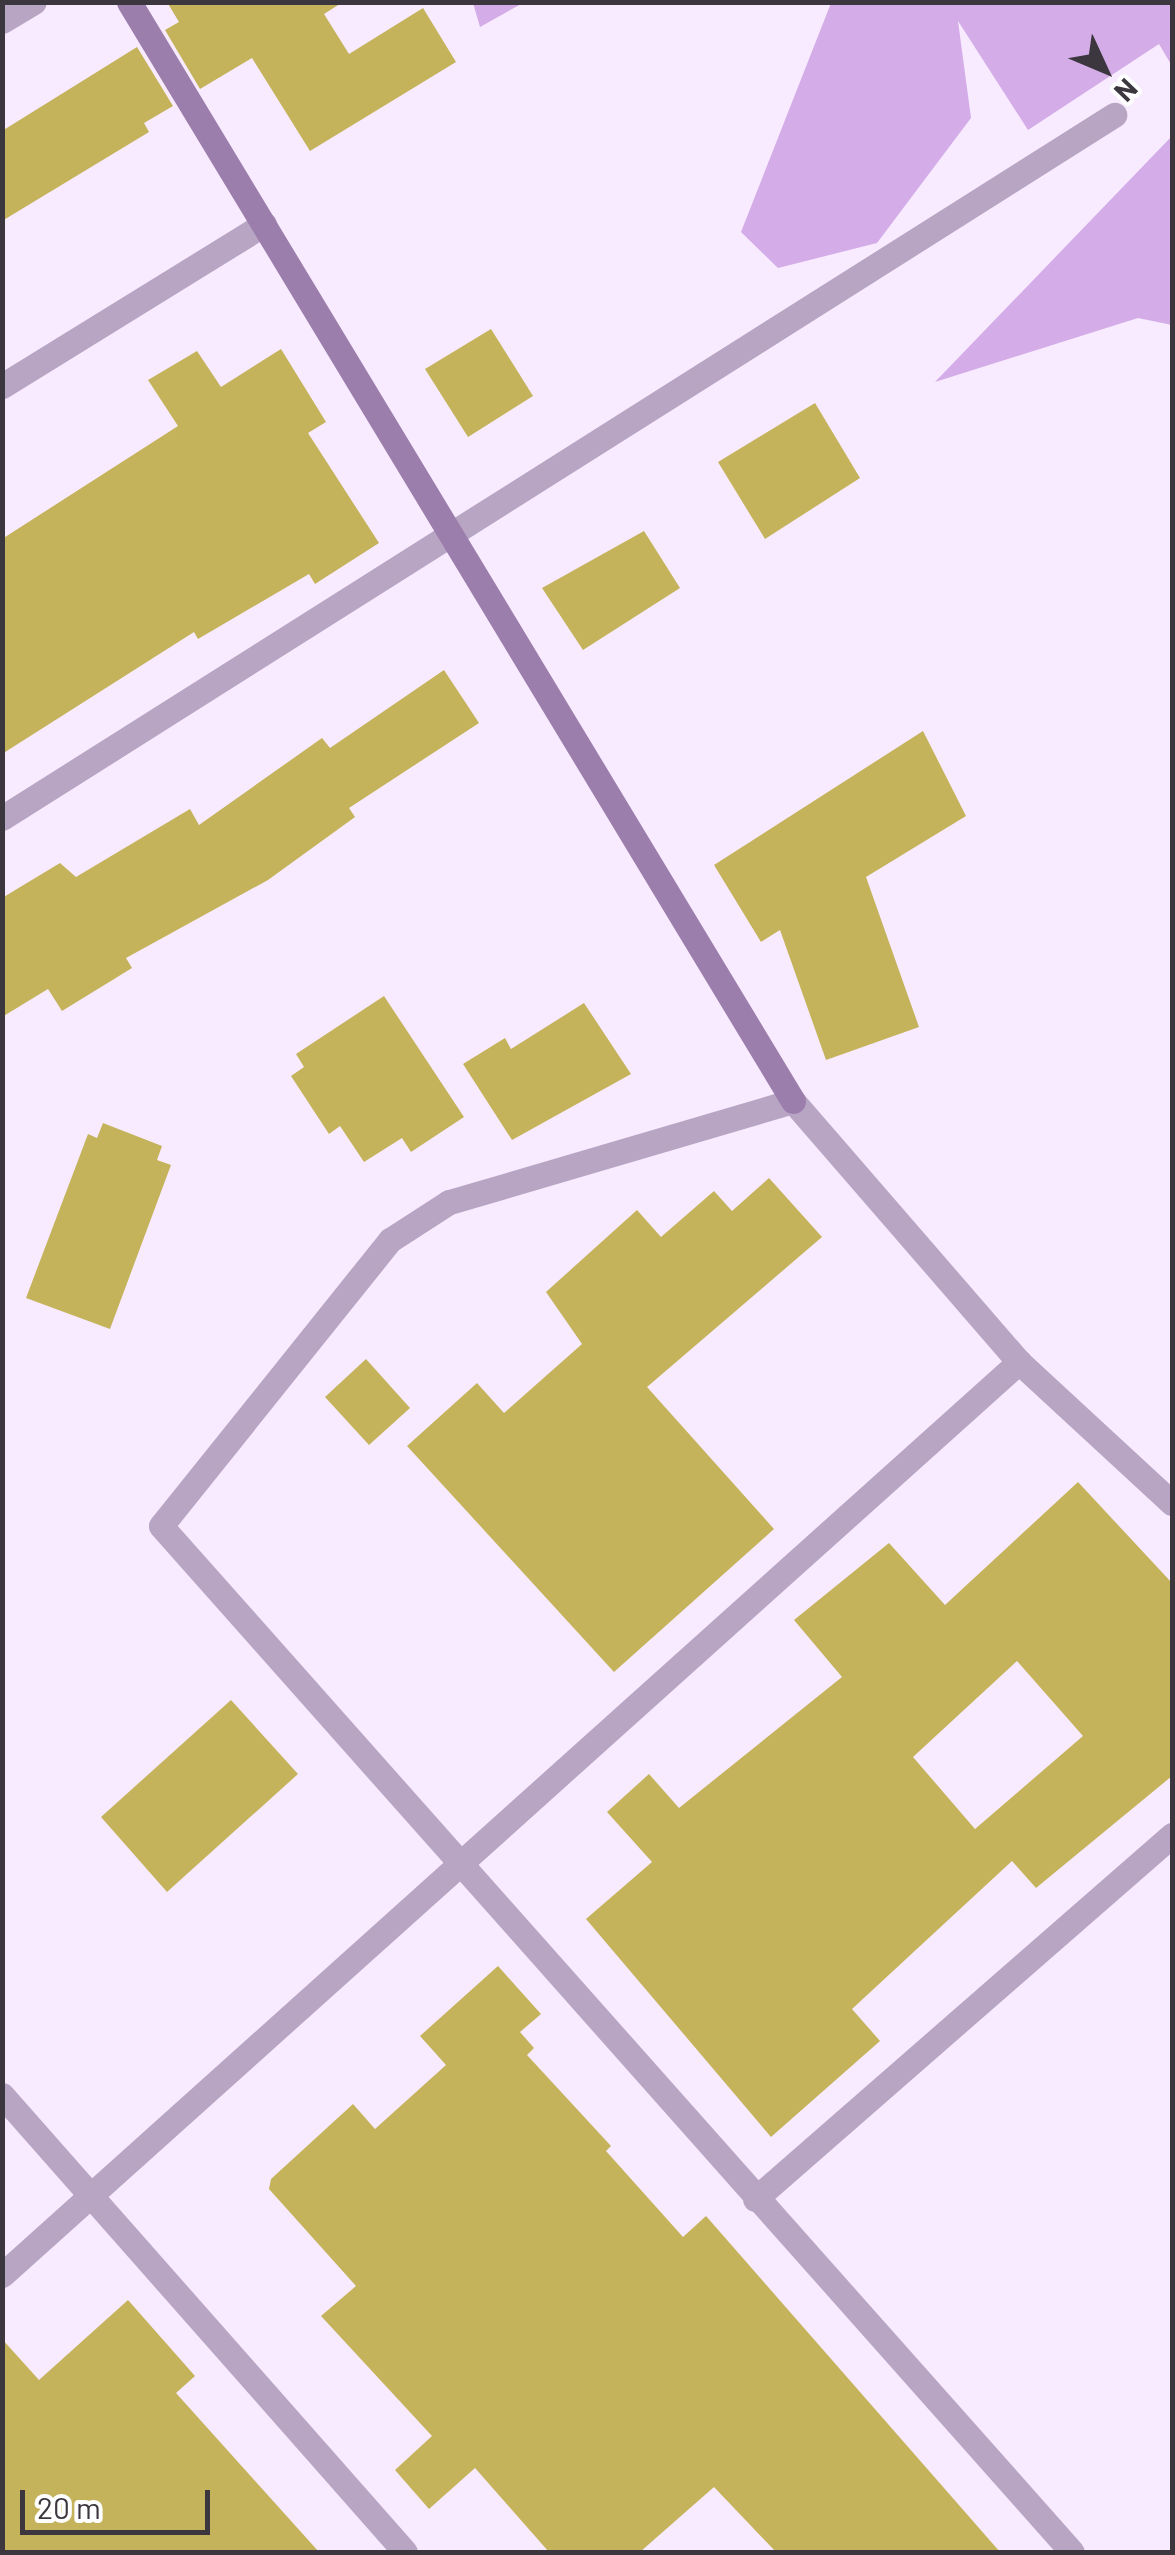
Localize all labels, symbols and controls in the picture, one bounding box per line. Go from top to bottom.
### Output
north arrow [1055,20,1155,120]
text: N [1108,72,1145,109]
scale bar [25,2470,215,2532]
text: 20 m [37,2489,101,2525]

